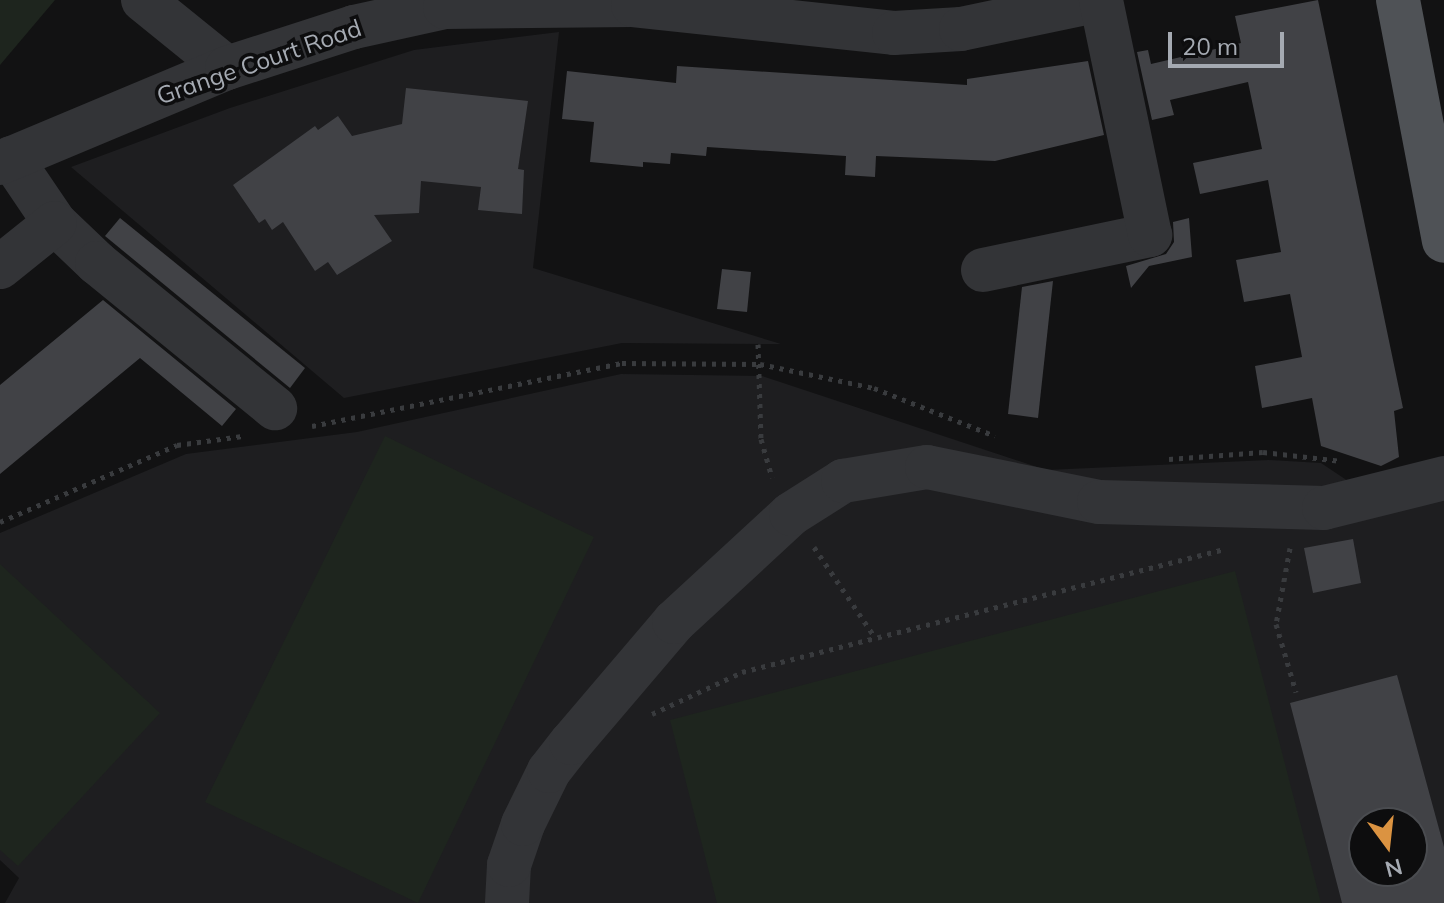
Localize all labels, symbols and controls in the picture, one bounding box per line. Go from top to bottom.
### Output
street label: Grange Court Road [153,13,365,111]
scale bar [1172,16,1288,66]
text: 20 m [1182,31,1238,61]
north arrow [1348,807,1428,887]
text: N [1382,853,1405,884]

